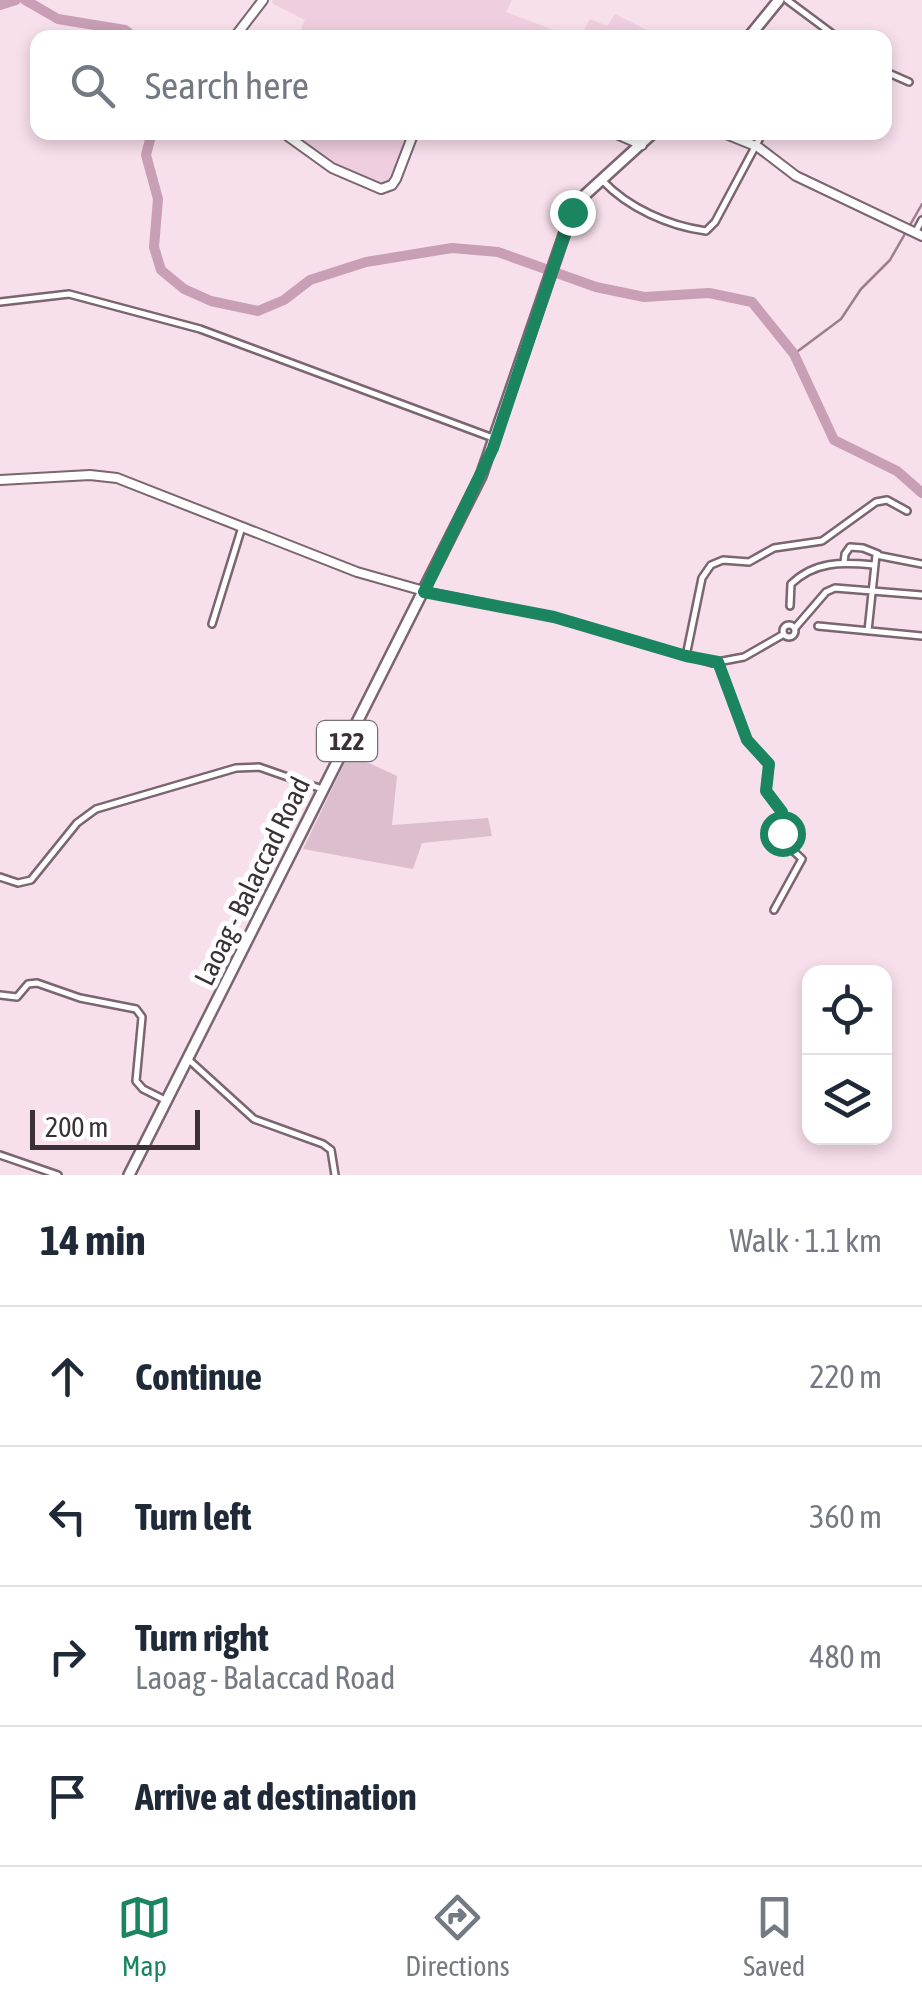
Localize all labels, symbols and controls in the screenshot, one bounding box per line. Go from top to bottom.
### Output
search box [30,30,892,140]
icon: search [65,58,120,113]
text: Search here [145,64,309,107]
route end [550,190,596,236]
road number: 122 [317,721,377,761]
street label: Laoag - Balaccad Road [188,772,316,990]
route start [760,811,806,857]
map controls [802,965,892,1145]
button: locate [802,965,892,1055]
button: layers [802,1055,892,1145]
scale bar [30,1105,200,1150]
text: 200 m [45,1111,108,1143]
text: 14 min [40,1216,146,1264]
text: Walk · 1.1 km [729,1222,882,1259]
icon: ahead [40,1349,95,1404]
text: Continue [135,1355,262,1398]
text: 220 m [809,1358,882,1395]
icon: left [40,1489,95,1544]
text: Turn left [135,1495,251,1538]
text: 360 m [809,1498,882,1535]
text: Turn right [135,1616,269,1659]
icon: right [40,1629,95,1684]
text: 480 m [809,1638,882,1675]
text: Laoag - Balaccad Road [135,1659,395,1696]
icon: arrive [40,1769,95,1824]
text: Arrive at destination [135,1775,417,1818]
tab: Map [117,1890,172,1982]
tab: Directions [405,1890,510,1982]
tab: Saved [743,1890,805,1982]

